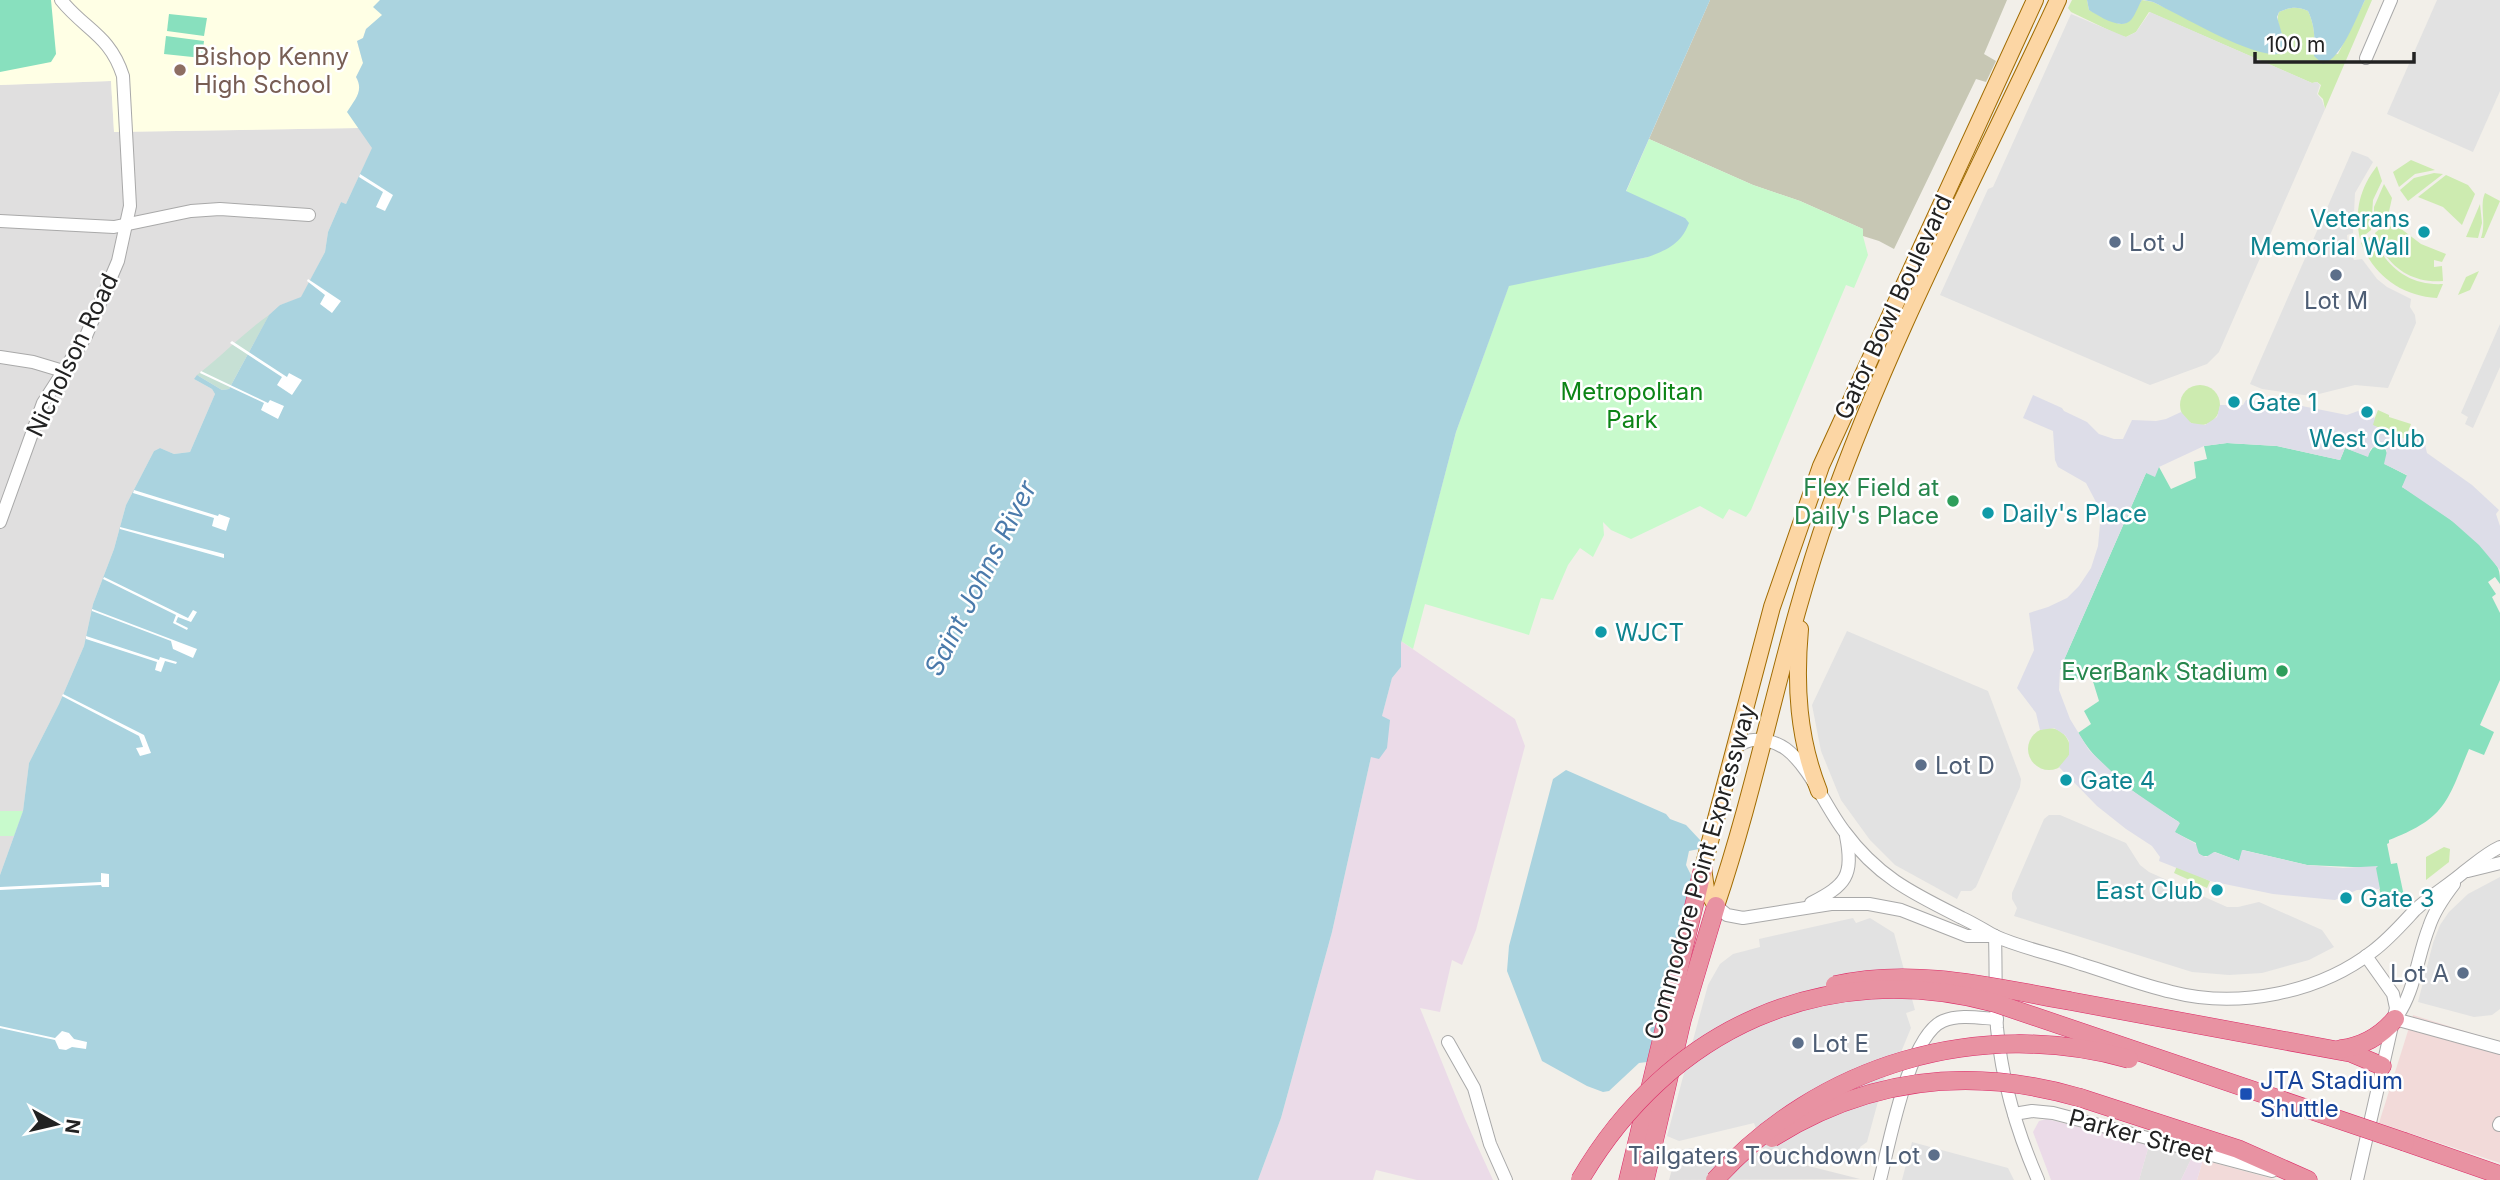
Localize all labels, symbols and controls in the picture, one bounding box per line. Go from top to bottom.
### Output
scale bar [2255,21,2414,65]
text: 100 m [2266,32,2325,57]
place label: Bishop Kenny High School [194,42,349,99]
marker: Bishop Kenny High School [172,62,188,78]
street label: Gator Bowl Boulevard [1828,190,1958,424]
place label: Veterans Memorial Wall [2250,204,2410,261]
marker: Veterans Memorial Wall [2416,224,2432,240]
place label: Lot J [2129,228,2185,257]
marker: Lot J [2107,234,2123,250]
marker: Lot M [2328,267,2344,283]
street label: Nicholson Road [20,269,124,441]
place label: Lot M [2304,286,2368,315]
park label: Metropolitan Park [1561,377,1703,434]
place label: Gate 1 [2248,388,2318,417]
marker: Gate 1 [2226,394,2242,410]
marker: West Club [2359,404,2375,420]
place label: West Club [2309,424,2425,453]
place label: Flex Field at Daily's Place [1794,473,1939,530]
water label: Saint Johns River [918,474,1043,680]
marker: Flex Field at Daily's Place [1945,493,1961,509]
place label: Daily's Place [2002,499,2147,528]
marker: Daily's Place [1980,505,1996,521]
place label: WJCT [1615,618,1684,647]
marker: WJCT [1593,624,1609,640]
place label: EverBank Stadium [2061,657,2268,686]
marker: EverBank Stadium [2274,663,2290,679]
street label: Commodore Point Expressway [1638,701,1762,1043]
place label: Lot D [1935,751,1995,780]
marker: Lot D [1913,757,1929,773]
place label: Gate 4 [2080,766,2155,795]
marker: Gate 4 [2058,772,2074,788]
place label: East Club [2096,876,2203,905]
marker: East Club [2209,882,2225,898]
place label: Gate 3 [2360,884,2435,913]
marker: Gate 3 [2338,890,2354,906]
place label: Lot A [2390,959,2449,988]
marker: Lot A [2455,965,2471,981]
place label: Lot E [1812,1029,1869,1058]
marker: Lot E [1790,1035,1806,1051]
place label: JTA Stadium Shuttle [2260,1066,2403,1123]
marker: JTA Stadium Shuttle [2238,1086,2254,1102]
north arrow [21,1089,91,1159]
street label: Parker Street [2066,1103,2217,1169]
text: N [60,1118,85,1135]
place label: Tailgaters Touchdown Lot [1628,1141,1920,1170]
marker: Tailgaters Touchdown Lot [1926,1147,1942,1163]

